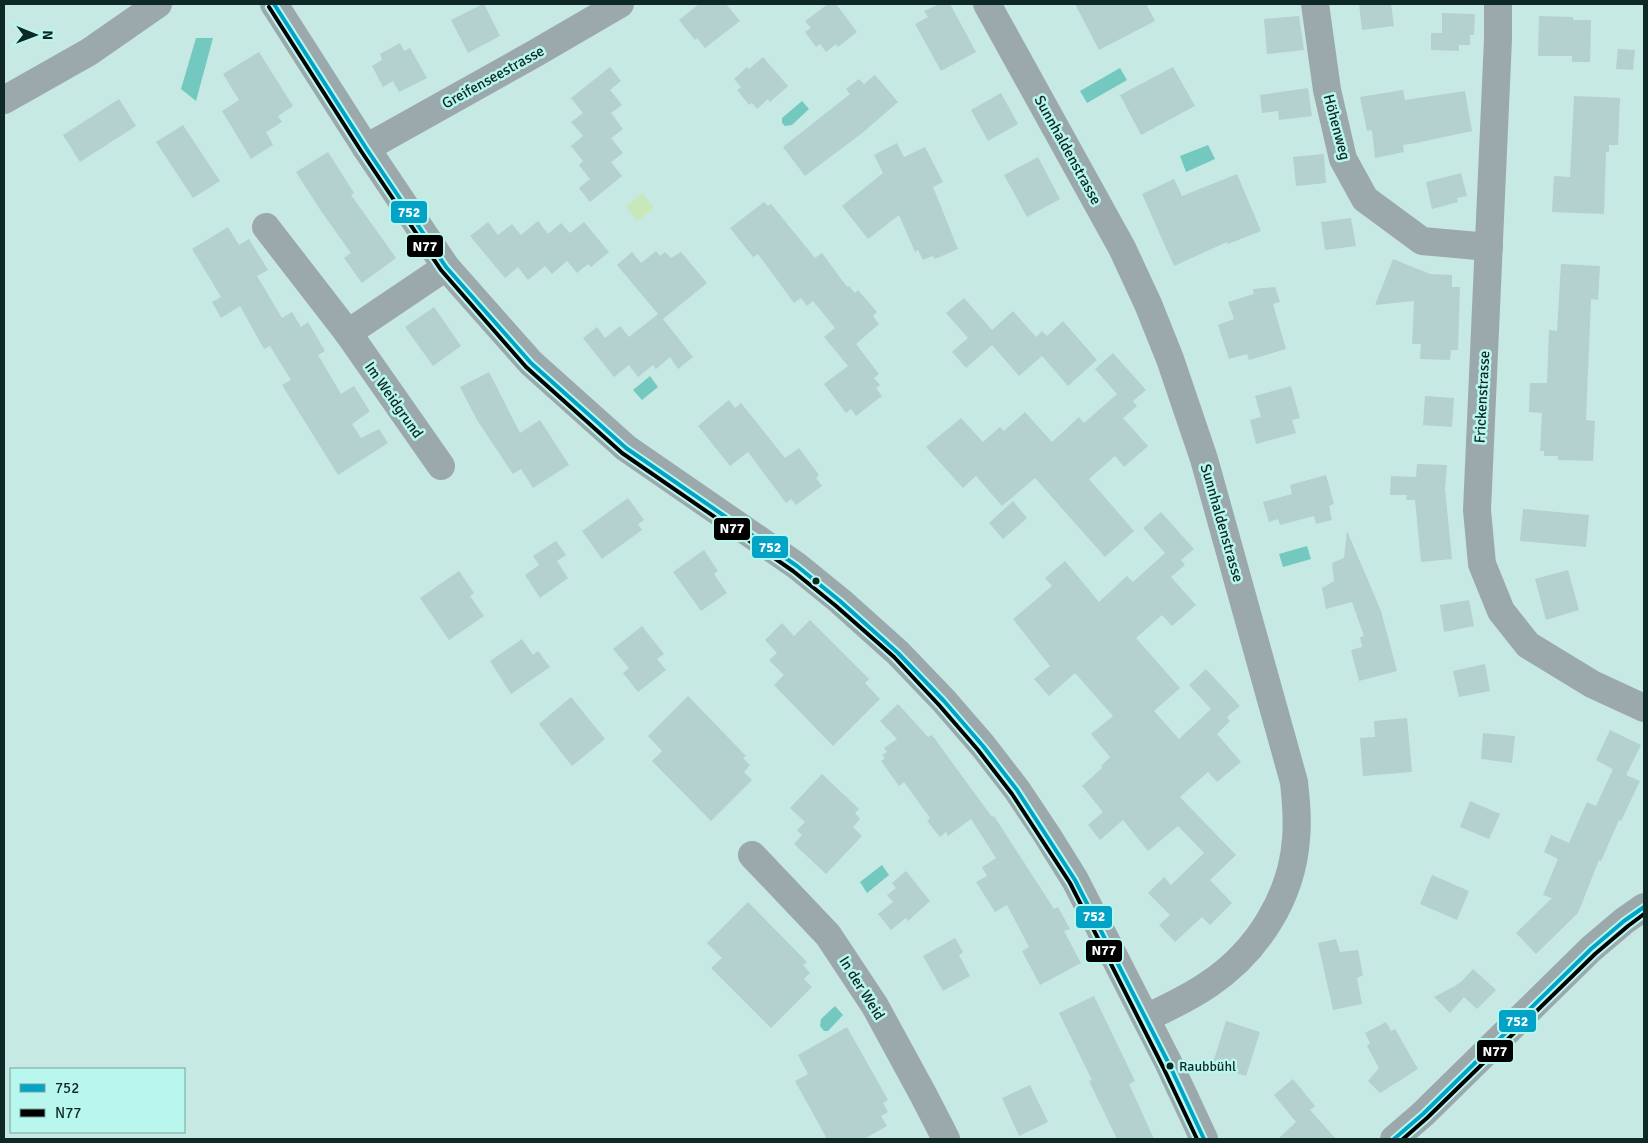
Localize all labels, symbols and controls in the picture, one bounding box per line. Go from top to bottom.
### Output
north arrow [10,10,60,60]
text: N [39,30,56,40]
street label: Greifenseestrasse [439,41,547,113]
street label: Sunnhaldenstrasse [1031,92,1105,208]
street label: Höhenweg [1320,92,1354,162]
line badge: 752 [390,200,428,224]
text: 752 [398,204,420,221]
line badge: N77 [406,234,444,258]
text: N77 [413,238,438,255]
street label: Frickenstrasse [1471,350,1493,444]
street label: Im Weidgrund [361,358,427,442]
street label: Sunnhaldenstrasse [1197,462,1247,584]
line badge: N77 [713,517,751,541]
text: N77 [720,520,745,537]
line badge: 752 [751,535,789,559]
text: 752 [759,539,781,556]
unlabelled marker [811,576,821,586]
line badge: 752 [1075,905,1113,929]
text: 752 [1083,908,1105,925]
line badge: N77 [1085,939,1123,963]
text: N77 [1092,942,1117,959]
street label: In der Weid [835,953,889,1023]
line badge: 752 [1498,1009,1537,1033]
text: 752 [1506,1013,1528,1030]
line badge: N77 [1476,1039,1514,1063]
text: N77 [1483,1043,1508,1060]
place label: Raubbühl [1179,1058,1236,1075]
marker: Raubbühl [1165,1061,1175,1071]
legend [10,1068,185,1133]
text: 752 [55,1079,79,1097]
text: N77 [55,1104,81,1122]

